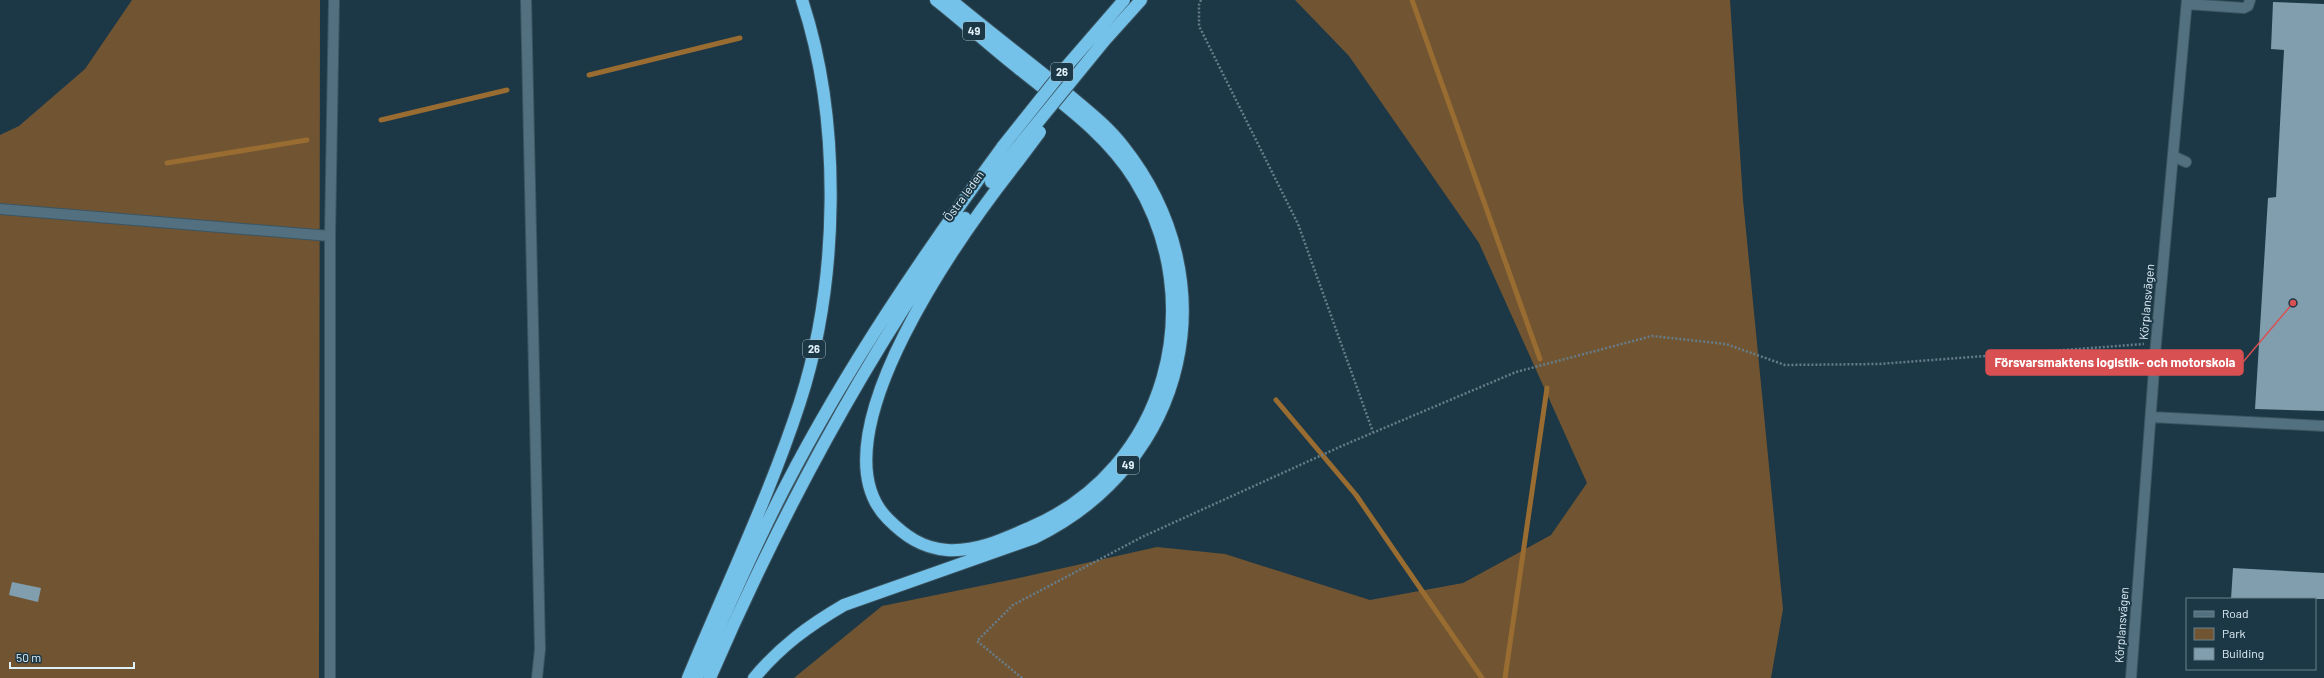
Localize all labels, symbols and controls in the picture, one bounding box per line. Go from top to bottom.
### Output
road number: 49 [963,22,985,40]
road number: 26 [1051,63,1073,81]
street label: Östra leden [940,167,986,223]
street label: Körplansvägen [2136,263,2156,341]
road number: 26 [803,340,825,358]
callout: Försvarsmaktens logistik- och motorskola [1986,350,2243,375]
text: Försvarsmaktens logistik- och motorskola [1995,354,2236,370]
road number: 49 [1117,456,1139,474]
street label: Körplansvägen [2111,586,2131,663]
legend [2186,598,2316,670]
text: Road [2222,606,2249,620]
text: Park [2222,626,2246,640]
scale bar [10,644,134,670]
text: Building [2222,646,2264,660]
text: 50 m [16,650,41,664]

